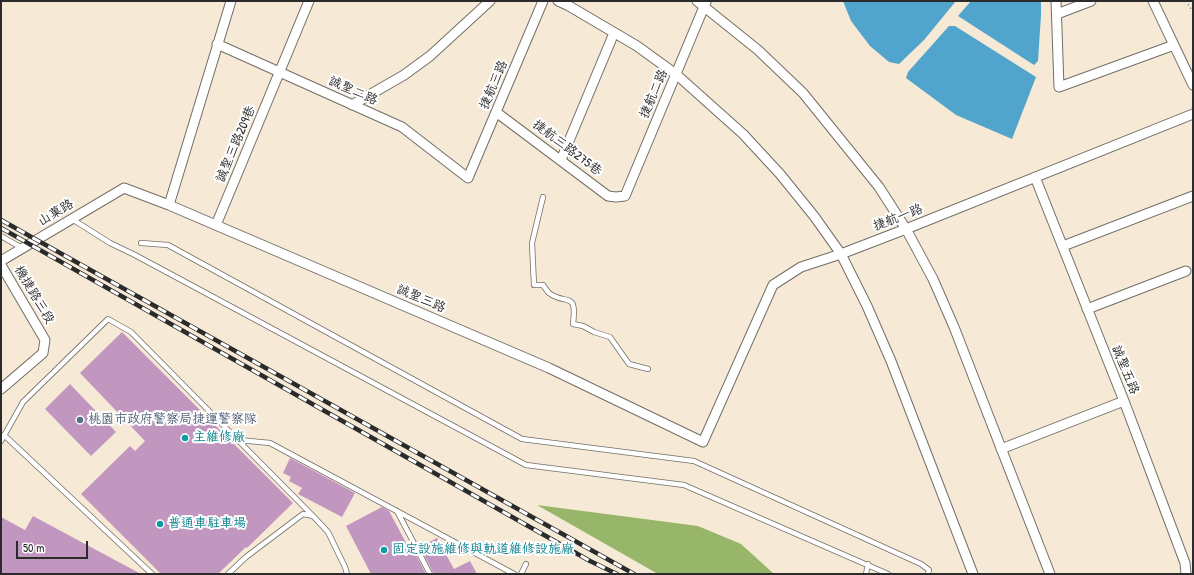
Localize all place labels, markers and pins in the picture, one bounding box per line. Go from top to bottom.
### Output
place label: 桃園市政府警察局捷運警察隊 [88,412,257,428]
marker: 桃園市政府警察局捷運警察隊 [75,415,85,425]
place label: 主維修廠 [193,430,245,446]
marker: 主維修廠 [180,433,190,443]
place label: 普通車駐車場 [168,516,246,532]
marker: 普通車駐車場 [155,519,165,529]
place label: 固定設施維修與軌道維修設施廠 [392,542,574,558]
marker: 固定設施維修與軌道維修設施廠 [379,545,389,555]

